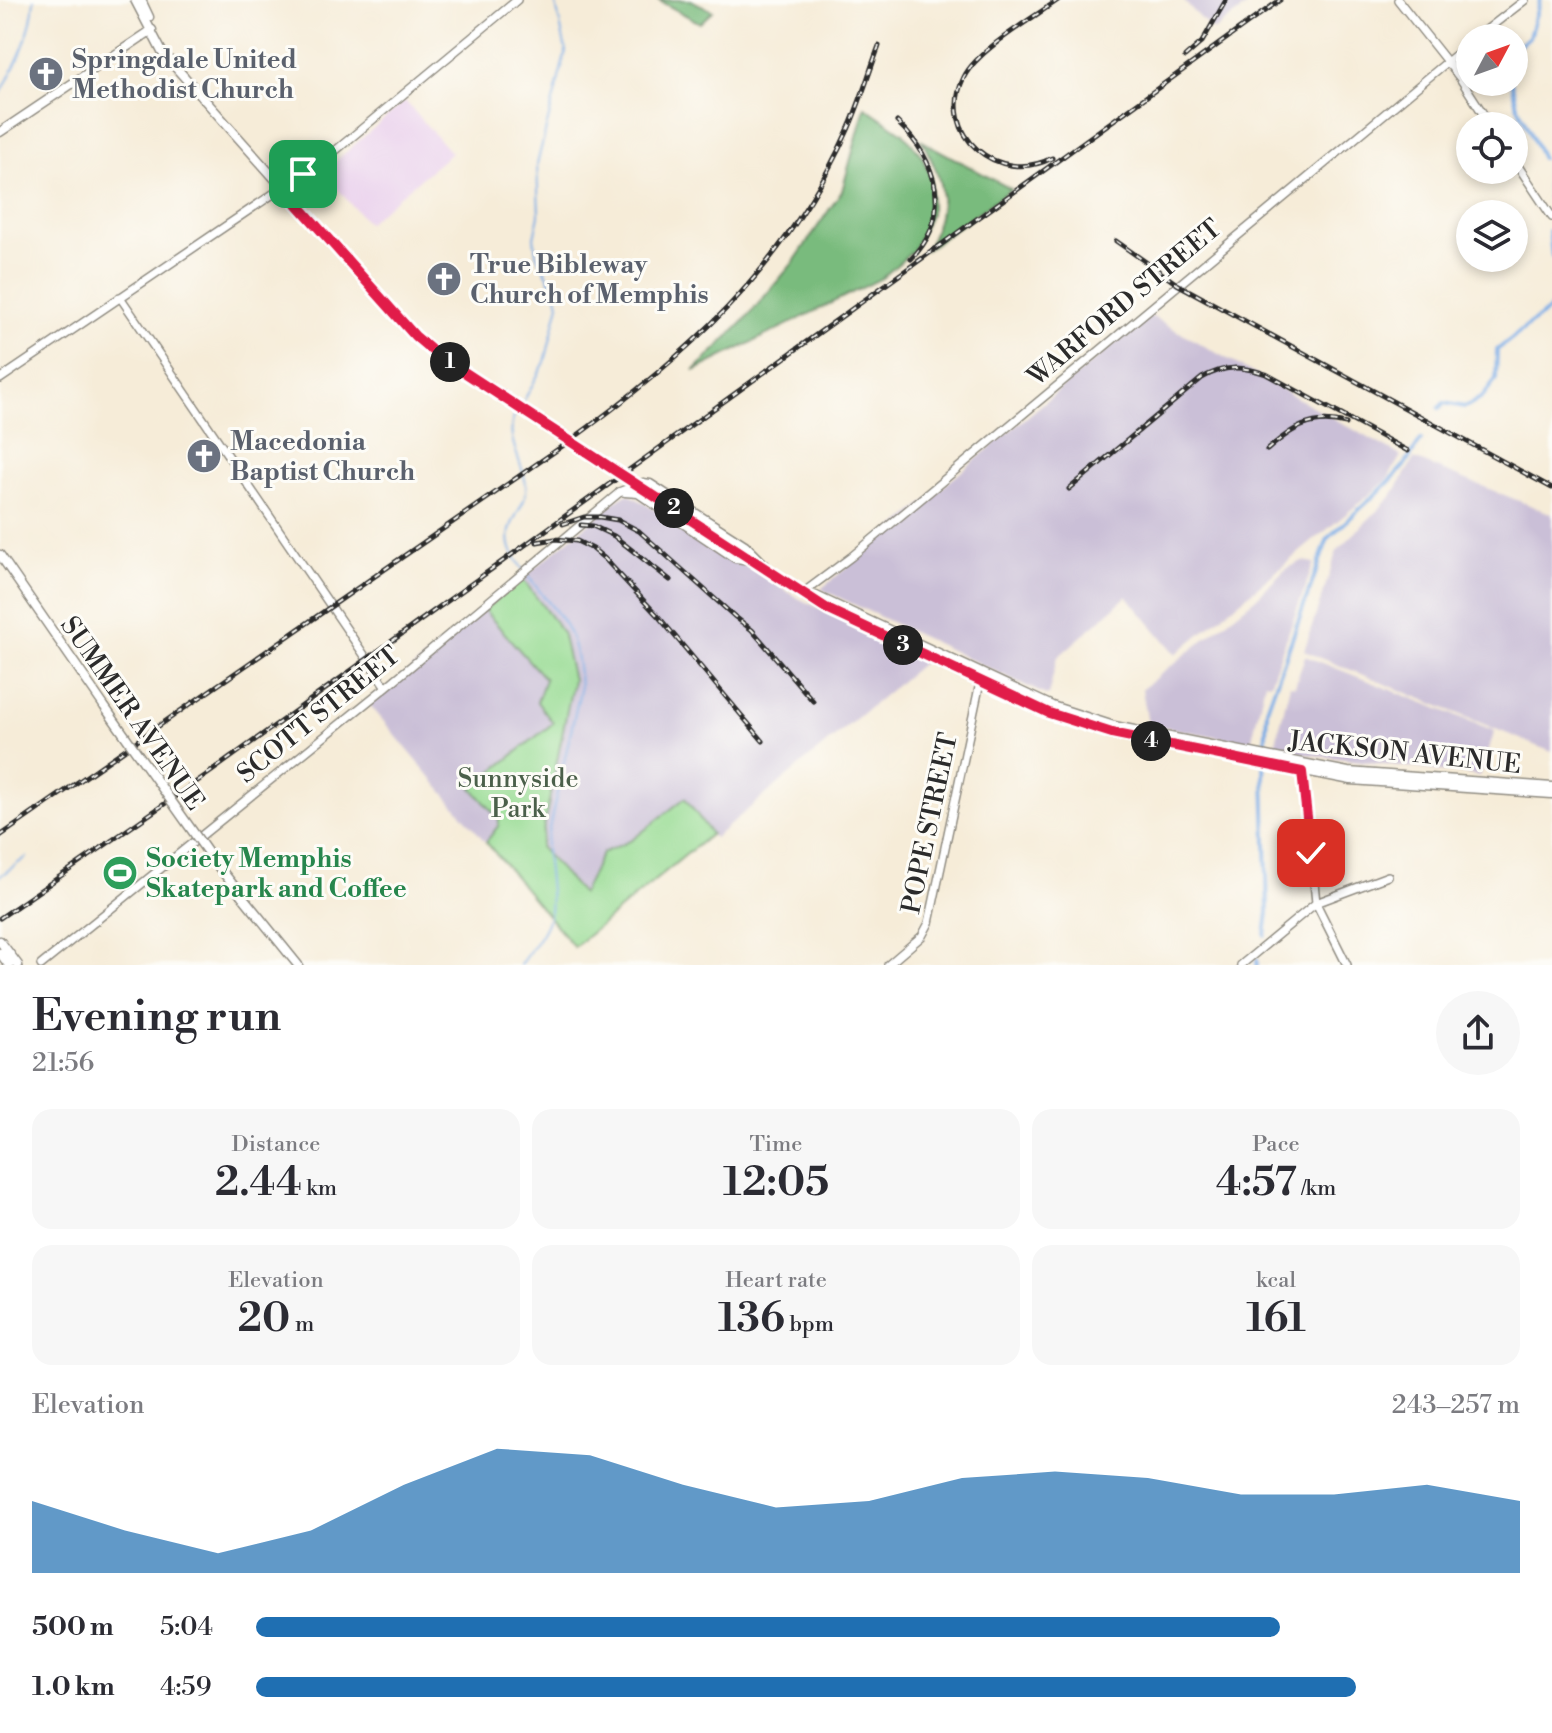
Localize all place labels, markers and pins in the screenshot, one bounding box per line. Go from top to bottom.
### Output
place label: Springdale United Methodist Church [72,44,297,106]
church icon: Springdale United Methodist Church [27,55,65,93]
pin [269,140,337,208]
place label: True Bibleway Church of Memphis [470,249,709,311]
church icon: True Bibleway Church of Memphis [425,260,463,298]
pin: 1 [430,342,470,382]
place label: Macedonia Baptist Church [230,426,415,488]
church icon: Macedonia Baptist Church [185,437,223,475]
pin: 2 [654,488,694,528]
pin: 3 [883,625,923,665]
pin: 4 [1131,721,1171,761]
pin [1277,819,1345,887]
place label: Society Memphis Skatepark and Coffee [146,843,407,905]
sports icon: Society Memphis Skatepark and Coffee [101,854,139,892]

